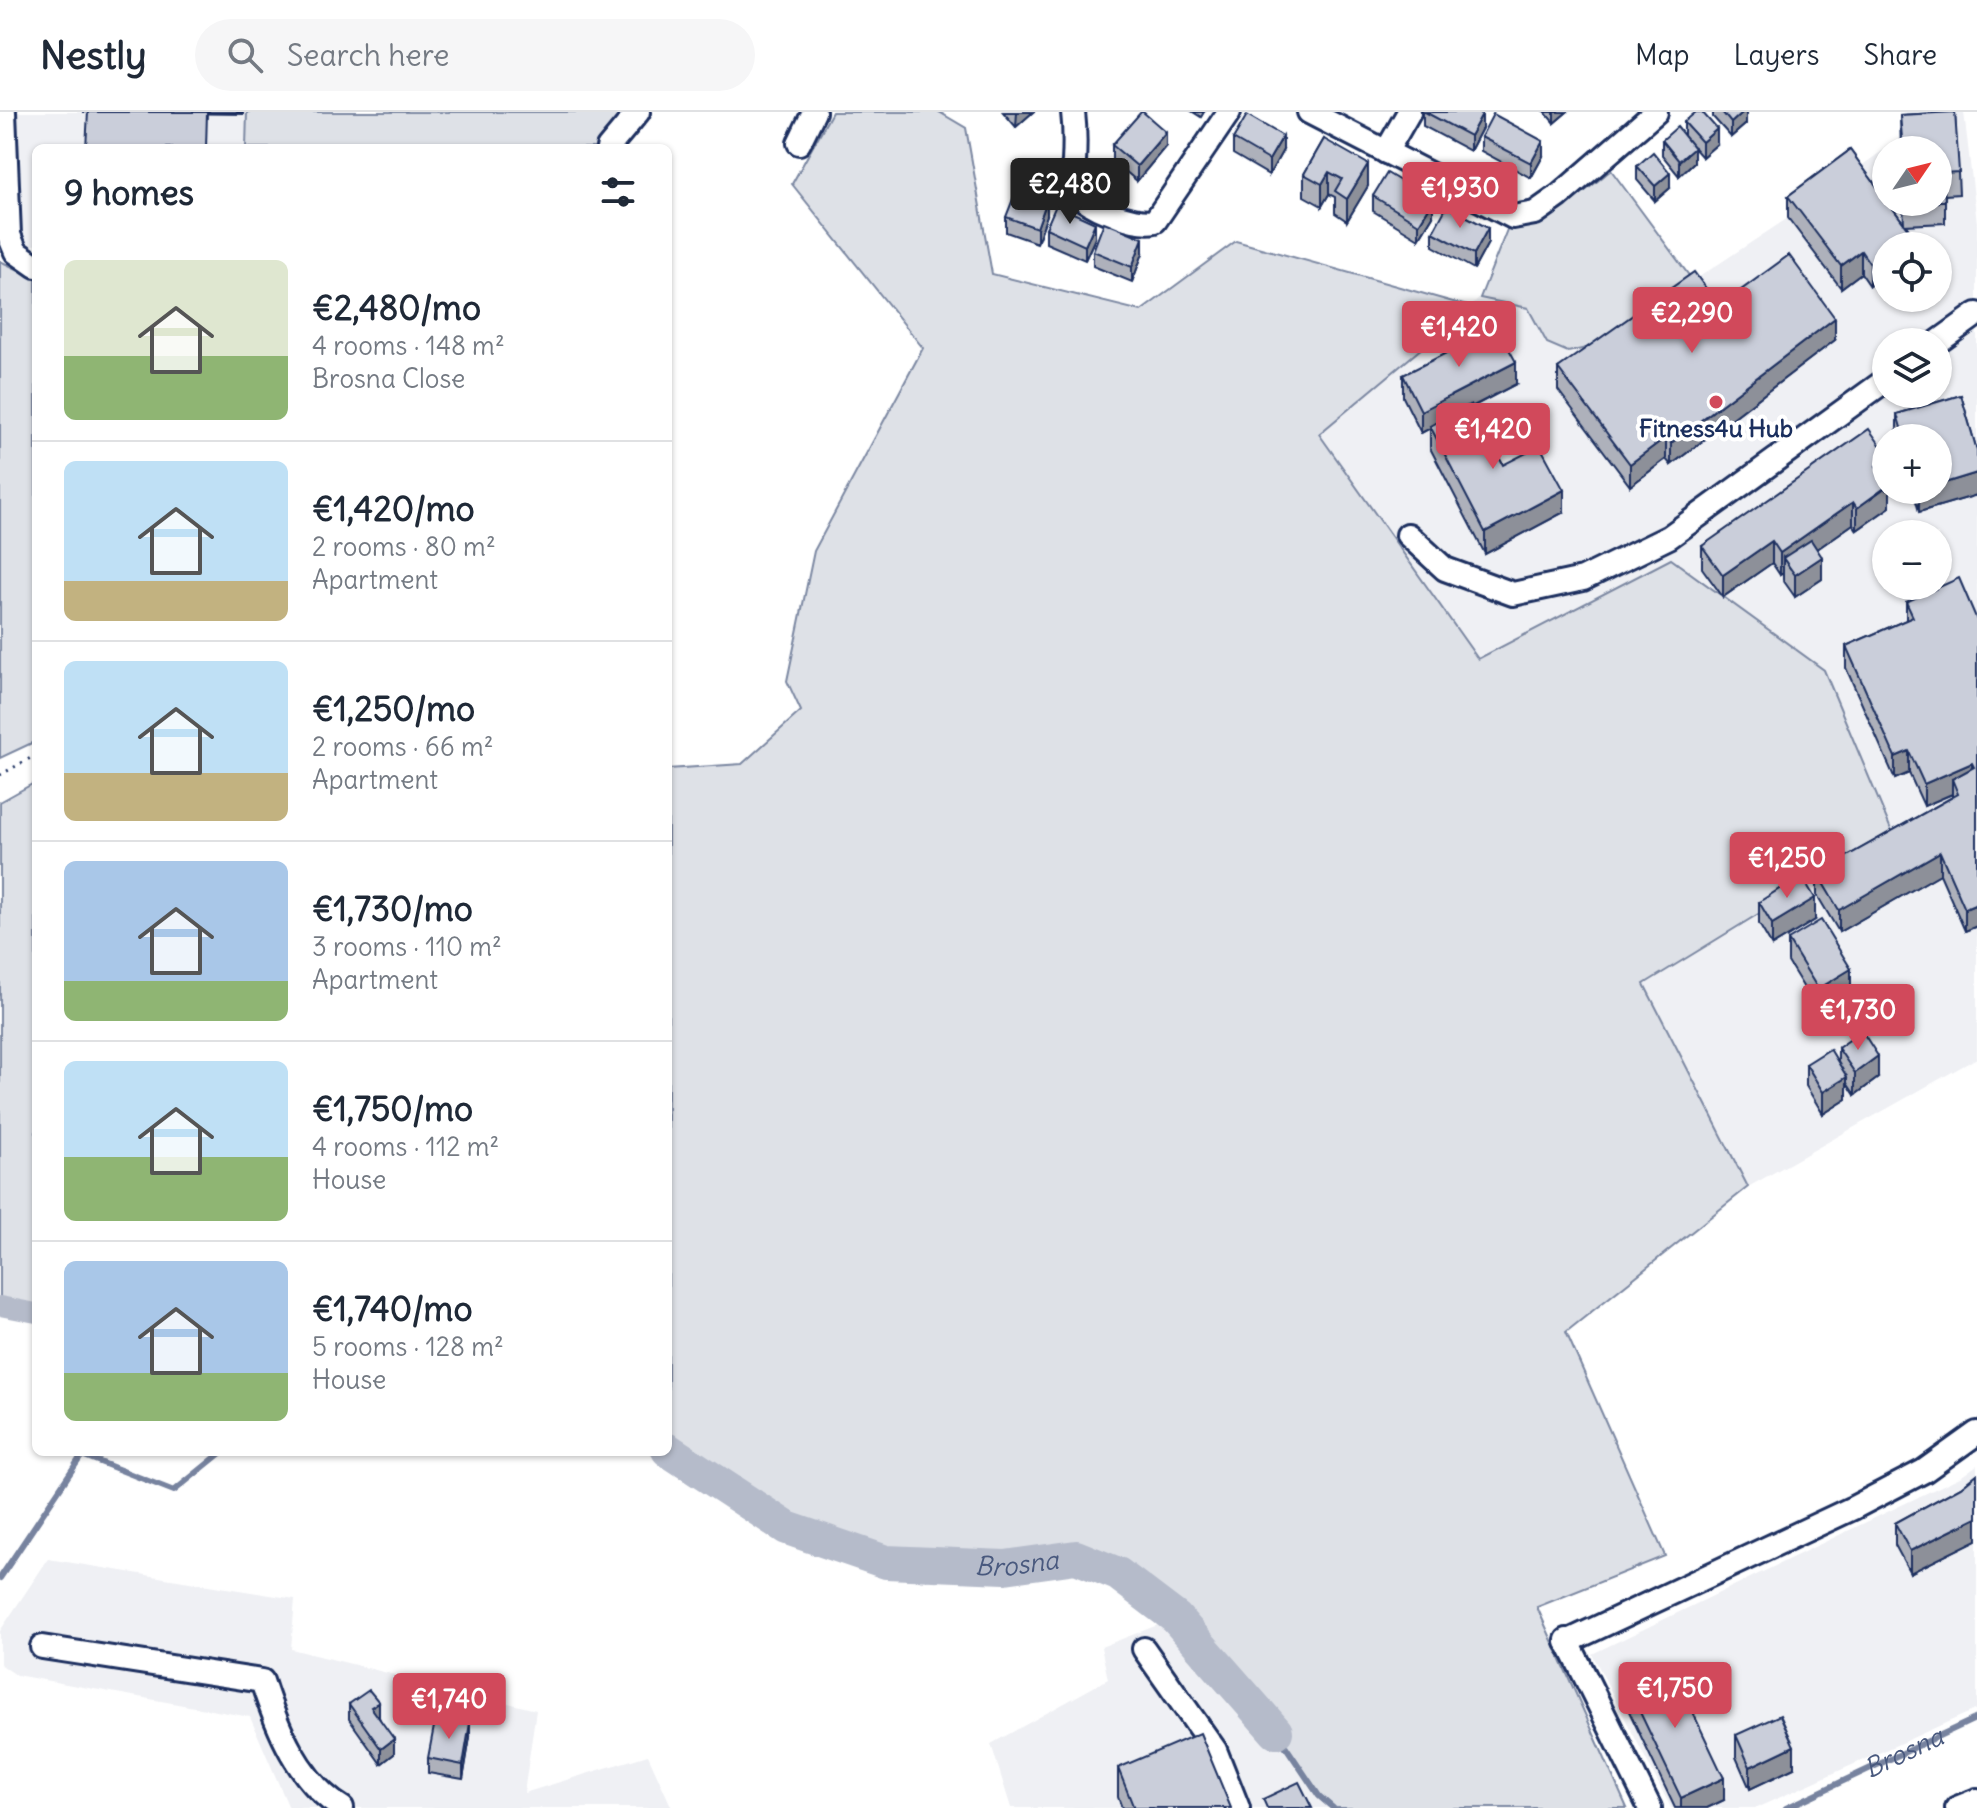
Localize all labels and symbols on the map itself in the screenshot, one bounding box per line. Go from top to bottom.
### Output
north arrow [1872,136,1952,216]
pin: €2,480 [1005,158,1135,226]
pin: €1,930 [1395,162,1525,230]
pin: €2,290 [1627,287,1757,355]
pin: €1,420 [1394,301,1524,369]
marker: Fitness4u Hub [1707,393,1725,411]
pin: €1,420 [1428,403,1558,471]
place label: Fitness4u Hub [1639,413,1793,443]
pin: €1,250 [1722,832,1852,900]
pin: €1,730 [1793,984,1923,1052]
water label: Brosna [974,1542,1062,1583]
pin: €1,750 [1610,1662,1740,1730]
pin: €1,740 [384,1673,514,1741]
water label: Brosna [1858,1719,1949,1785]

